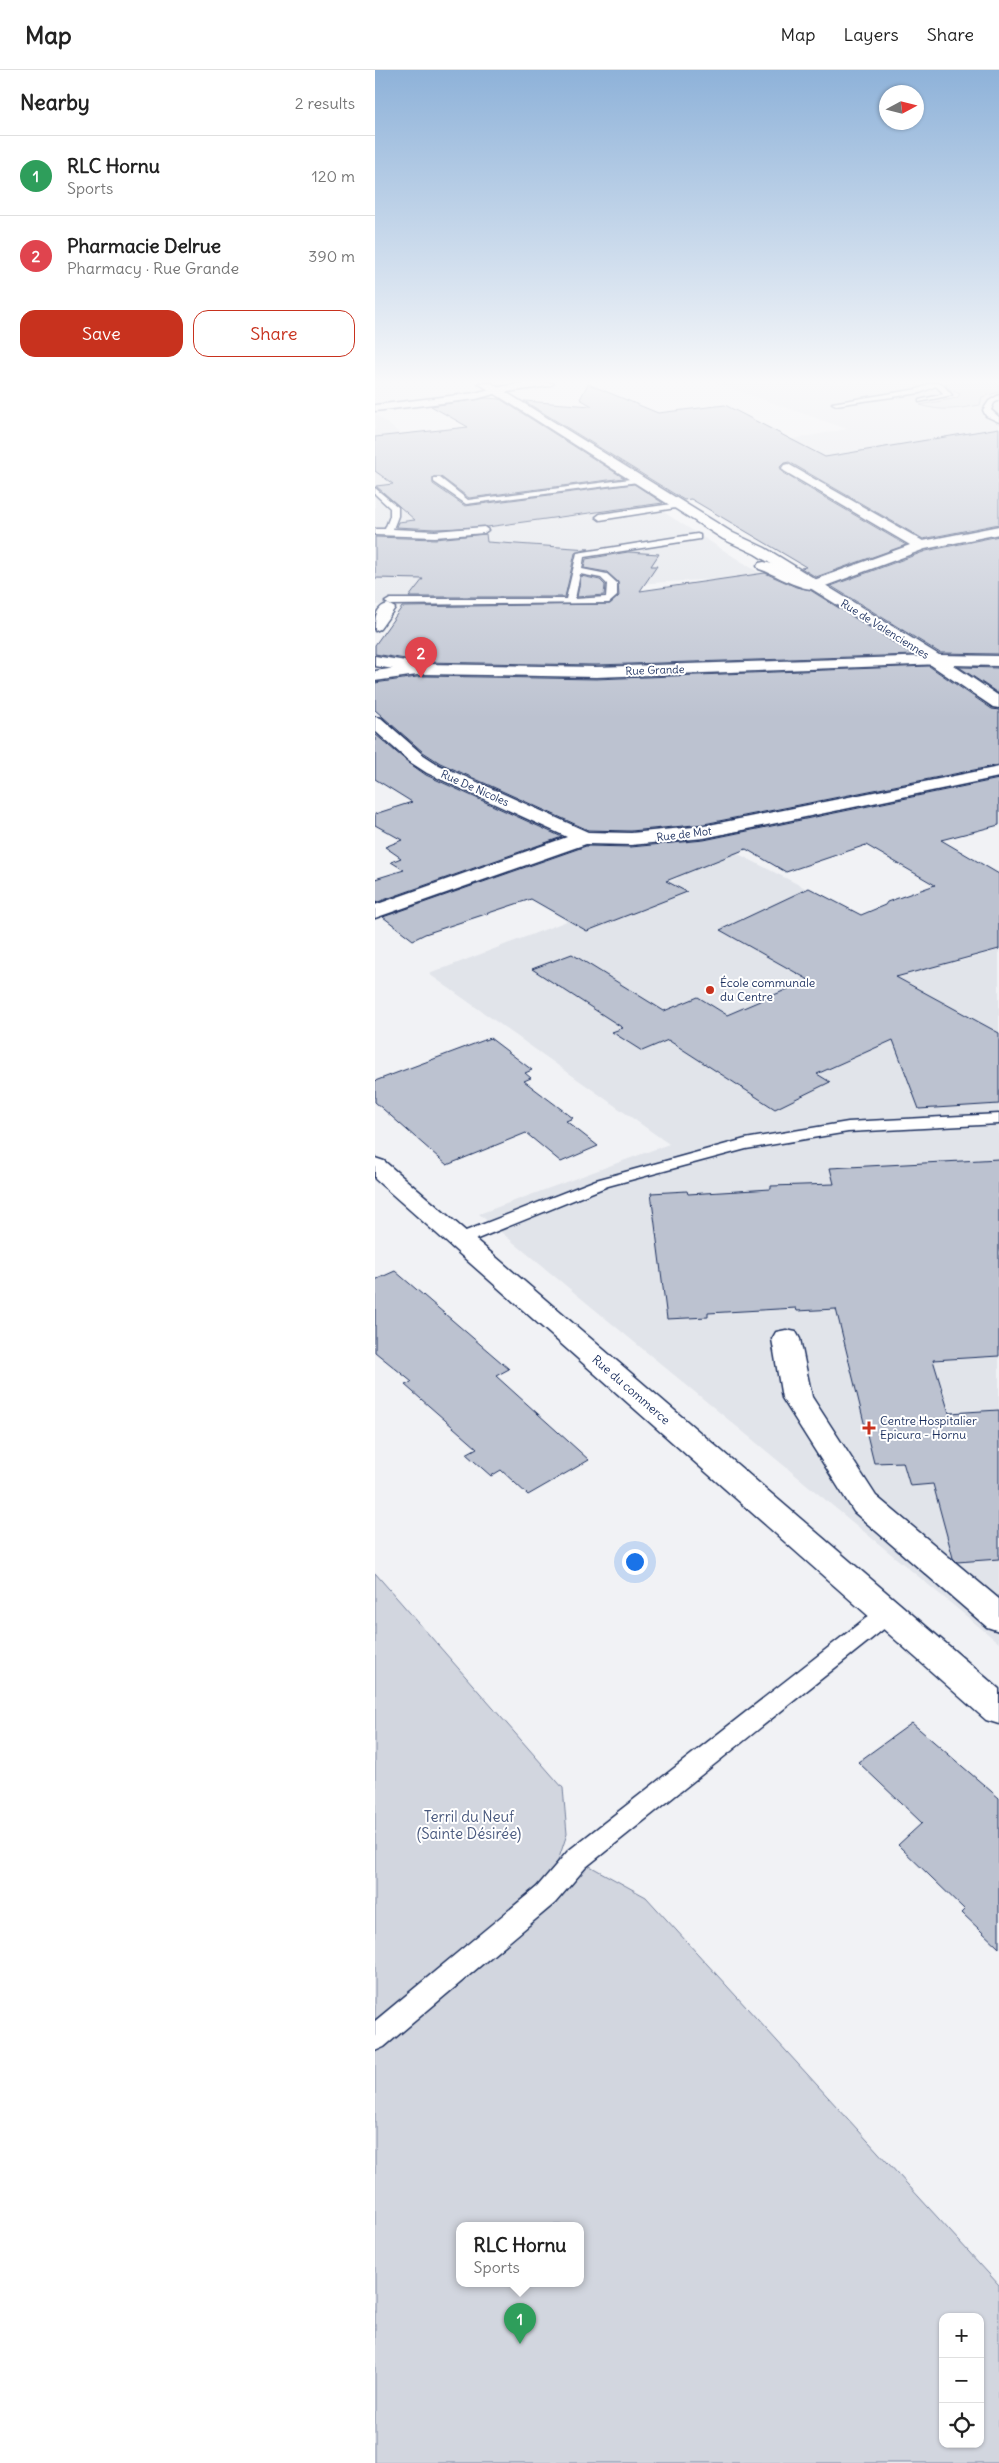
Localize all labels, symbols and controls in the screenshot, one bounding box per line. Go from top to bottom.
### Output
text: Map [25,20,72,50]
text: Map [780,23,815,46]
text: Layers [843,23,899,46]
text: Share [927,23,974,46]
north arrow [879,85,924,130]
text: Nearby [20,89,90,116]
text: 2 results [295,93,355,113]
text: RLC Hornu [67,154,160,178]
text: 1 [33,166,39,186]
text: 120 m [312,166,355,186]
text: Sports [67,178,113,198]
text: Pharmacie Delrue [67,234,221,258]
text: 2 [32,246,40,266]
text: 390 m [308,246,355,266]
text: Pharmacy · Rue Grande [67,258,239,278]
button: Save [20,310,183,357]
button: Share [193,310,355,357]
street label: Rue de Valenciennes [838,596,932,662]
pin: 2 [405,637,437,678]
street label: Rue Grande [625,662,685,678]
street label: Rue De Nicoles [439,767,511,809]
street label: Rue de Mot [656,824,713,844]
place label: École communale du Centre [720,975,815,1004]
marker: École communale du Centre [704,984,716,996]
street label: Rue du commerce [589,1352,673,1427]
place label: Centre Hospitalier Epicura - Hornu [880,1413,977,1442]
marker: Centre Hospitalier Epicura - Hornu [862,1421,876,1435]
your location [622,1549,648,1575]
park label: Terril du Neuf (Sainte Désirée) [417,1807,521,1843]
popup [456,2222,584,2287]
text: RLC Hornu [474,2233,566,2257]
text: Sports [474,2257,520,2277]
pin: 1 [504,2303,536,2344]
map controls [939,2313,984,2448]
button: + [939,2313,984,2358]
button: − [939,2358,984,2403]
button: locate [939,2403,984,2448]

